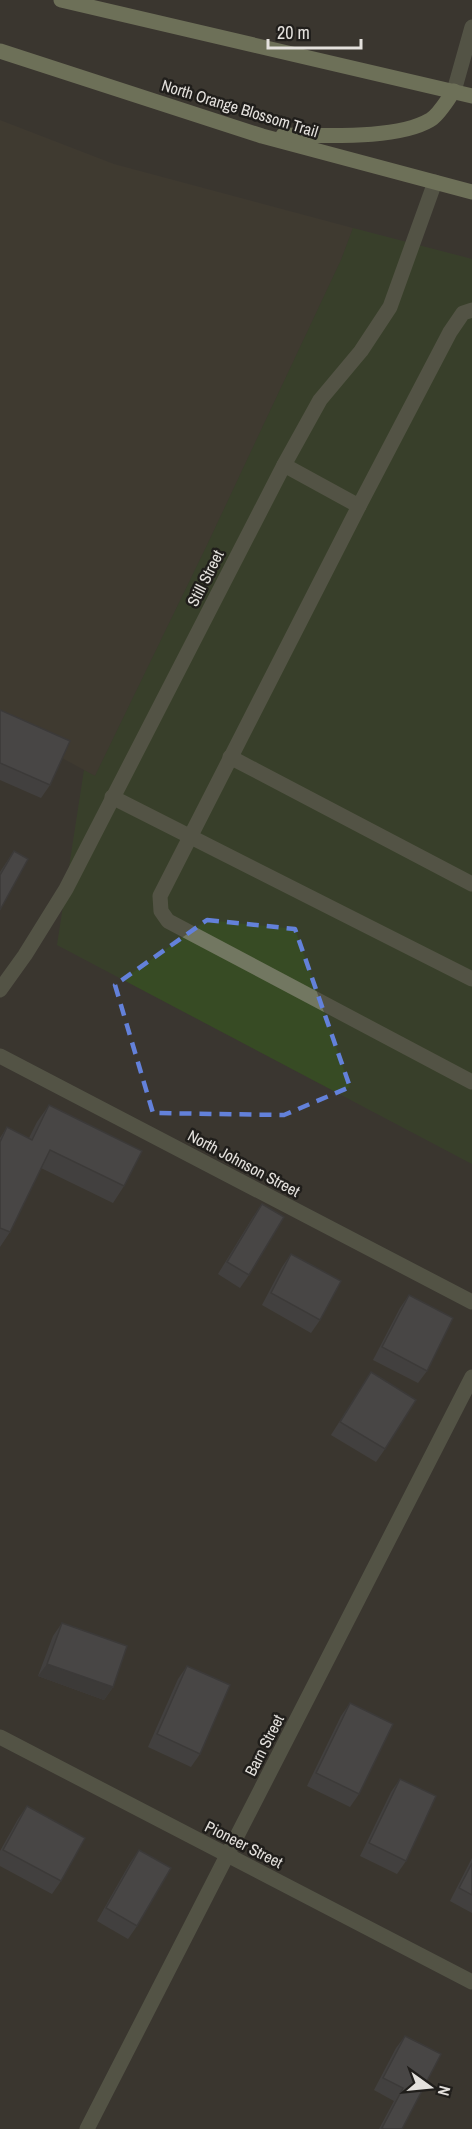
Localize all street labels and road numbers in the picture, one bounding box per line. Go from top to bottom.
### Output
street label: North Orange Blossom Trail [159,74,321,142]
street label: Still Street [181,546,229,610]
street label: North Johnson Street [184,1124,304,1202]
street label: Barn Street [239,1710,289,1780]
street label: Pioneer Street [201,1815,287,1873]

